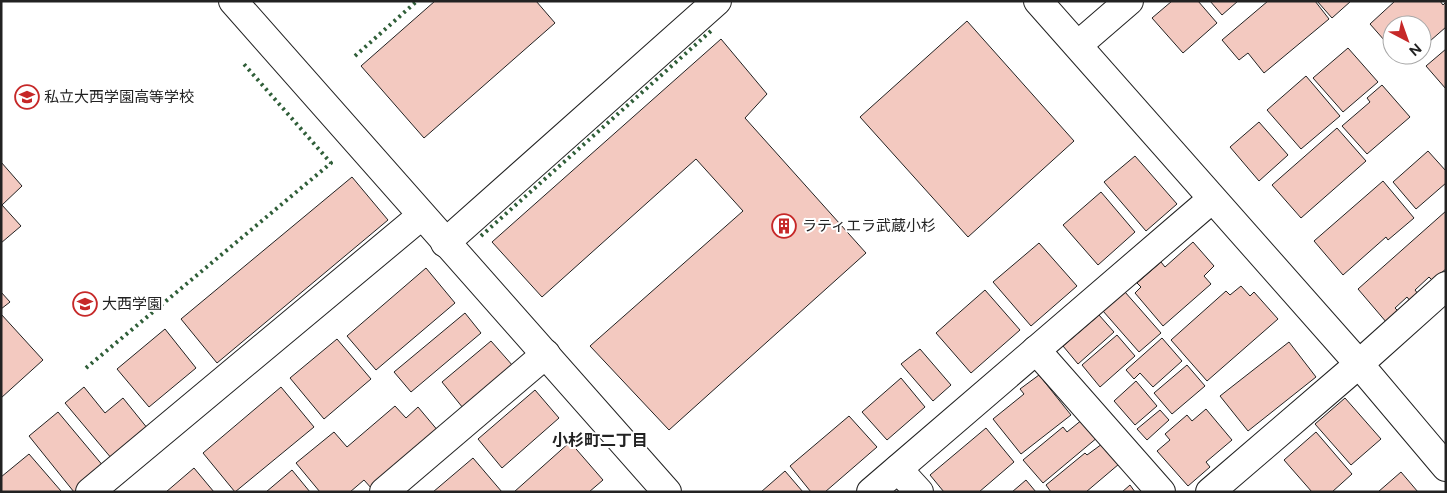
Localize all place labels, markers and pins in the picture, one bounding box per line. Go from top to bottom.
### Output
school or university icon: 私立大西学園高等学校 [14,84,40,110]
place label: 私立大西学園高等学校 [44,88,194,106]
building icon: ラティエラ武蔵小杉 [771,213,797,239]
place label: ラティエラ武蔵小杉 [802,217,936,235]
school or university icon: 大西学園 [72,291,98,317]
place label: 大西学園 [102,295,162,313]

